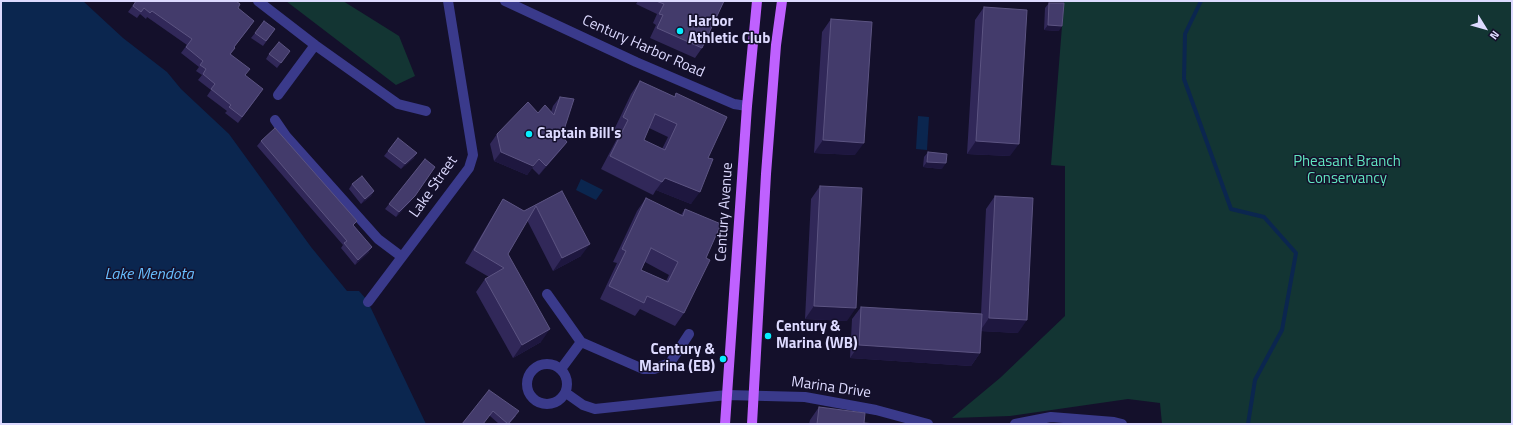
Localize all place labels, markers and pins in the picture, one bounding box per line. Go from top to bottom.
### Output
place label: Harbor Athletic Club [688,13,770,48]
marker: Harbor Athletic Club [675,26,685,36]
place label: Captain Bill's [537,125,621,143]
marker: Captain Bill's [524,129,534,139]
place label: Century & Marina (WB) [776,318,858,353]
marker: Century & Marina (WB) [763,331,773,341]
place label: Century & Marina (EB) [639,341,715,376]
marker: Century & Marina (EB) [718,354,728,364]

